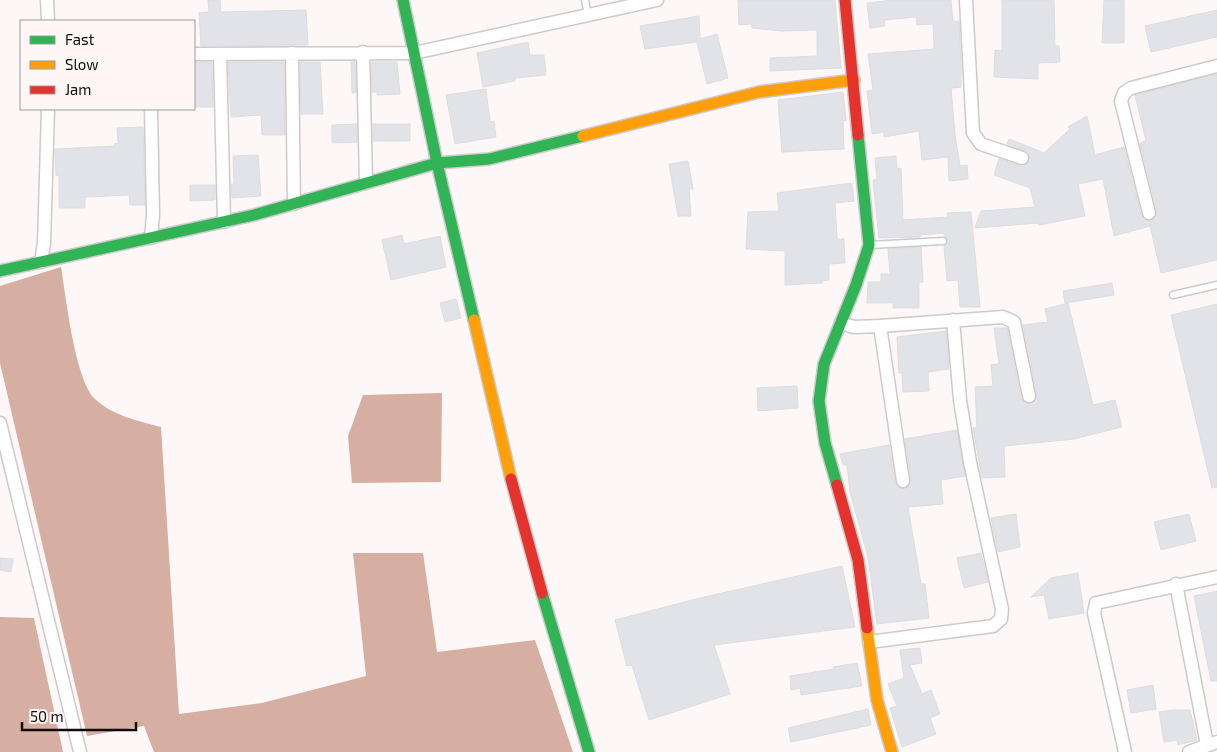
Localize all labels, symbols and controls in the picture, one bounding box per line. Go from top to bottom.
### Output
legend [20,20,195,110]
text: Fast [65,30,95,48]
text: Slow [65,55,99,73]
text: Jam [65,80,91,98]
scale bar [22,700,136,732]
text: 50 m [30,707,64,725]

